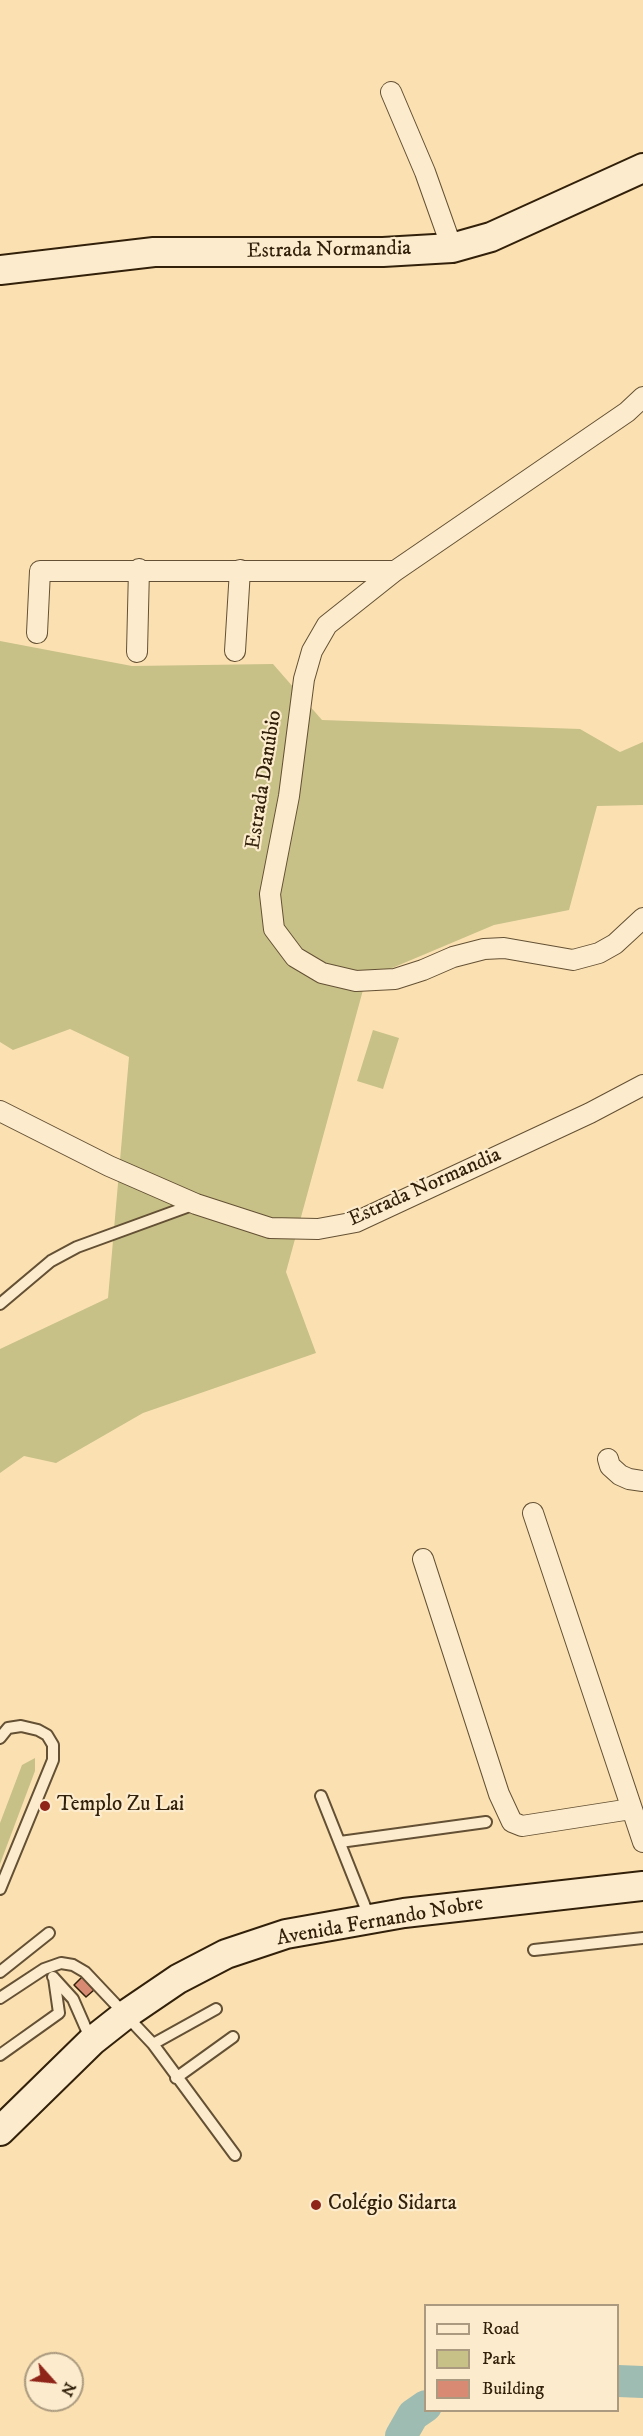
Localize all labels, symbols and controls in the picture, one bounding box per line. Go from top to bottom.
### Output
street label: Estrada Normandia [247,237,411,265]
street label: Estrada Danúbio [242,709,288,851]
street label: Estrada Normandia [345,1143,505,1233]
place label: Templo Zu Lai [57,1793,184,1819]
marker: Templo Zu Lai [38,1799,52,1813]
street label: Avenida Fernando Nobre [275,1891,485,1953]
place label: Colégio Sidarta [328,2192,457,2218]
marker: Colégio Sidarta [309,2198,323,2212]
legend [424,2304,619,2412]
text: Road [482,2318,519,2340]
text: Park [482,2348,516,2370]
north arrow [24,2352,84,2412]
text: Building [482,2378,544,2400]
text: N [56,2379,80,2400]

